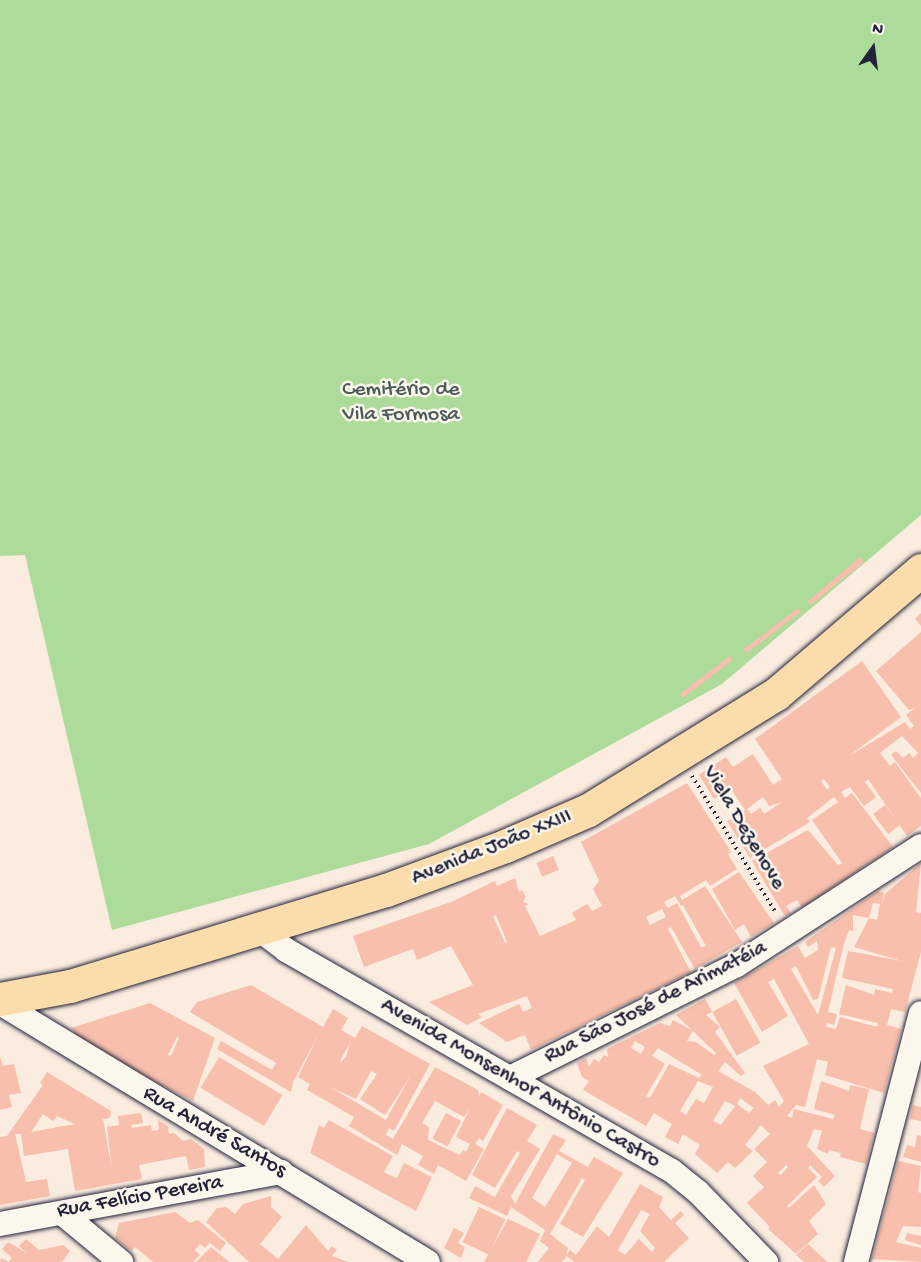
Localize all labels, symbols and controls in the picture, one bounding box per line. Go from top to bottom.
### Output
north arrow [843,18,903,78]
text: N [870,20,885,41]
park label: Cemitério de Vila Formosa [342,377,460,428]
street label: Viela Dezenove [696,761,790,895]
street label: Avenida João XXIII [408,804,576,892]
street label: Rua São José de Arimatéia [540,935,772,1071]
street label: Avenida Monsenhor Antônio Castro [375,993,665,1175]
street label: Rua André Santos [138,1081,290,1185]
street label: Rua Felício Pereira [55,1170,225,1226]

